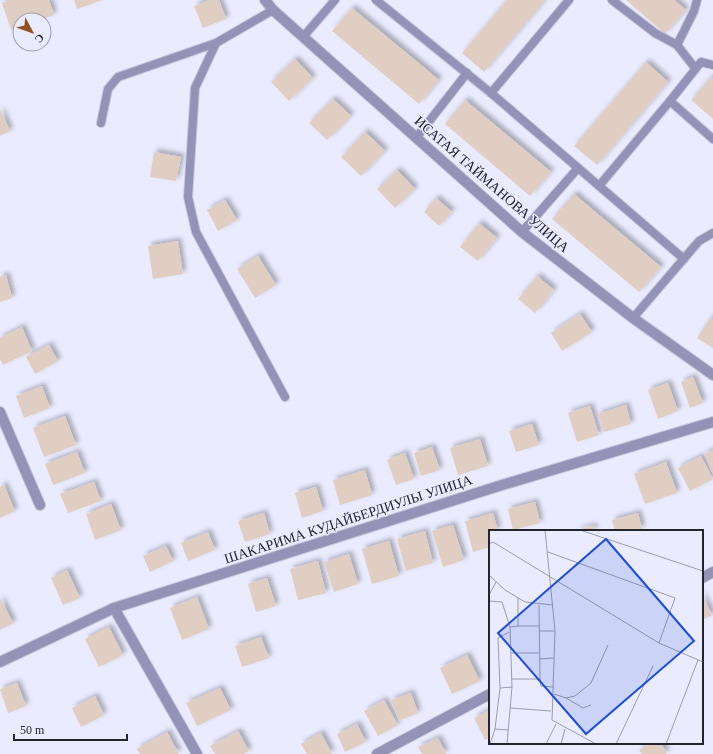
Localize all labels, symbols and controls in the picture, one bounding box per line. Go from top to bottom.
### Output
north arrow [12,12,52,52]
text: С [32,32,47,46]
street label: ИСАТАЯ ТАЙМАНОВА УЛИЦА [411,113,573,256]
street label: ШАКАРИМА КУДАЙБЕРДИУЛЫ УЛИЦА [222,471,475,567]
inset map [489,530,703,744]
scale bar [14,716,127,742]
text: 50 m [20,723,45,737]

